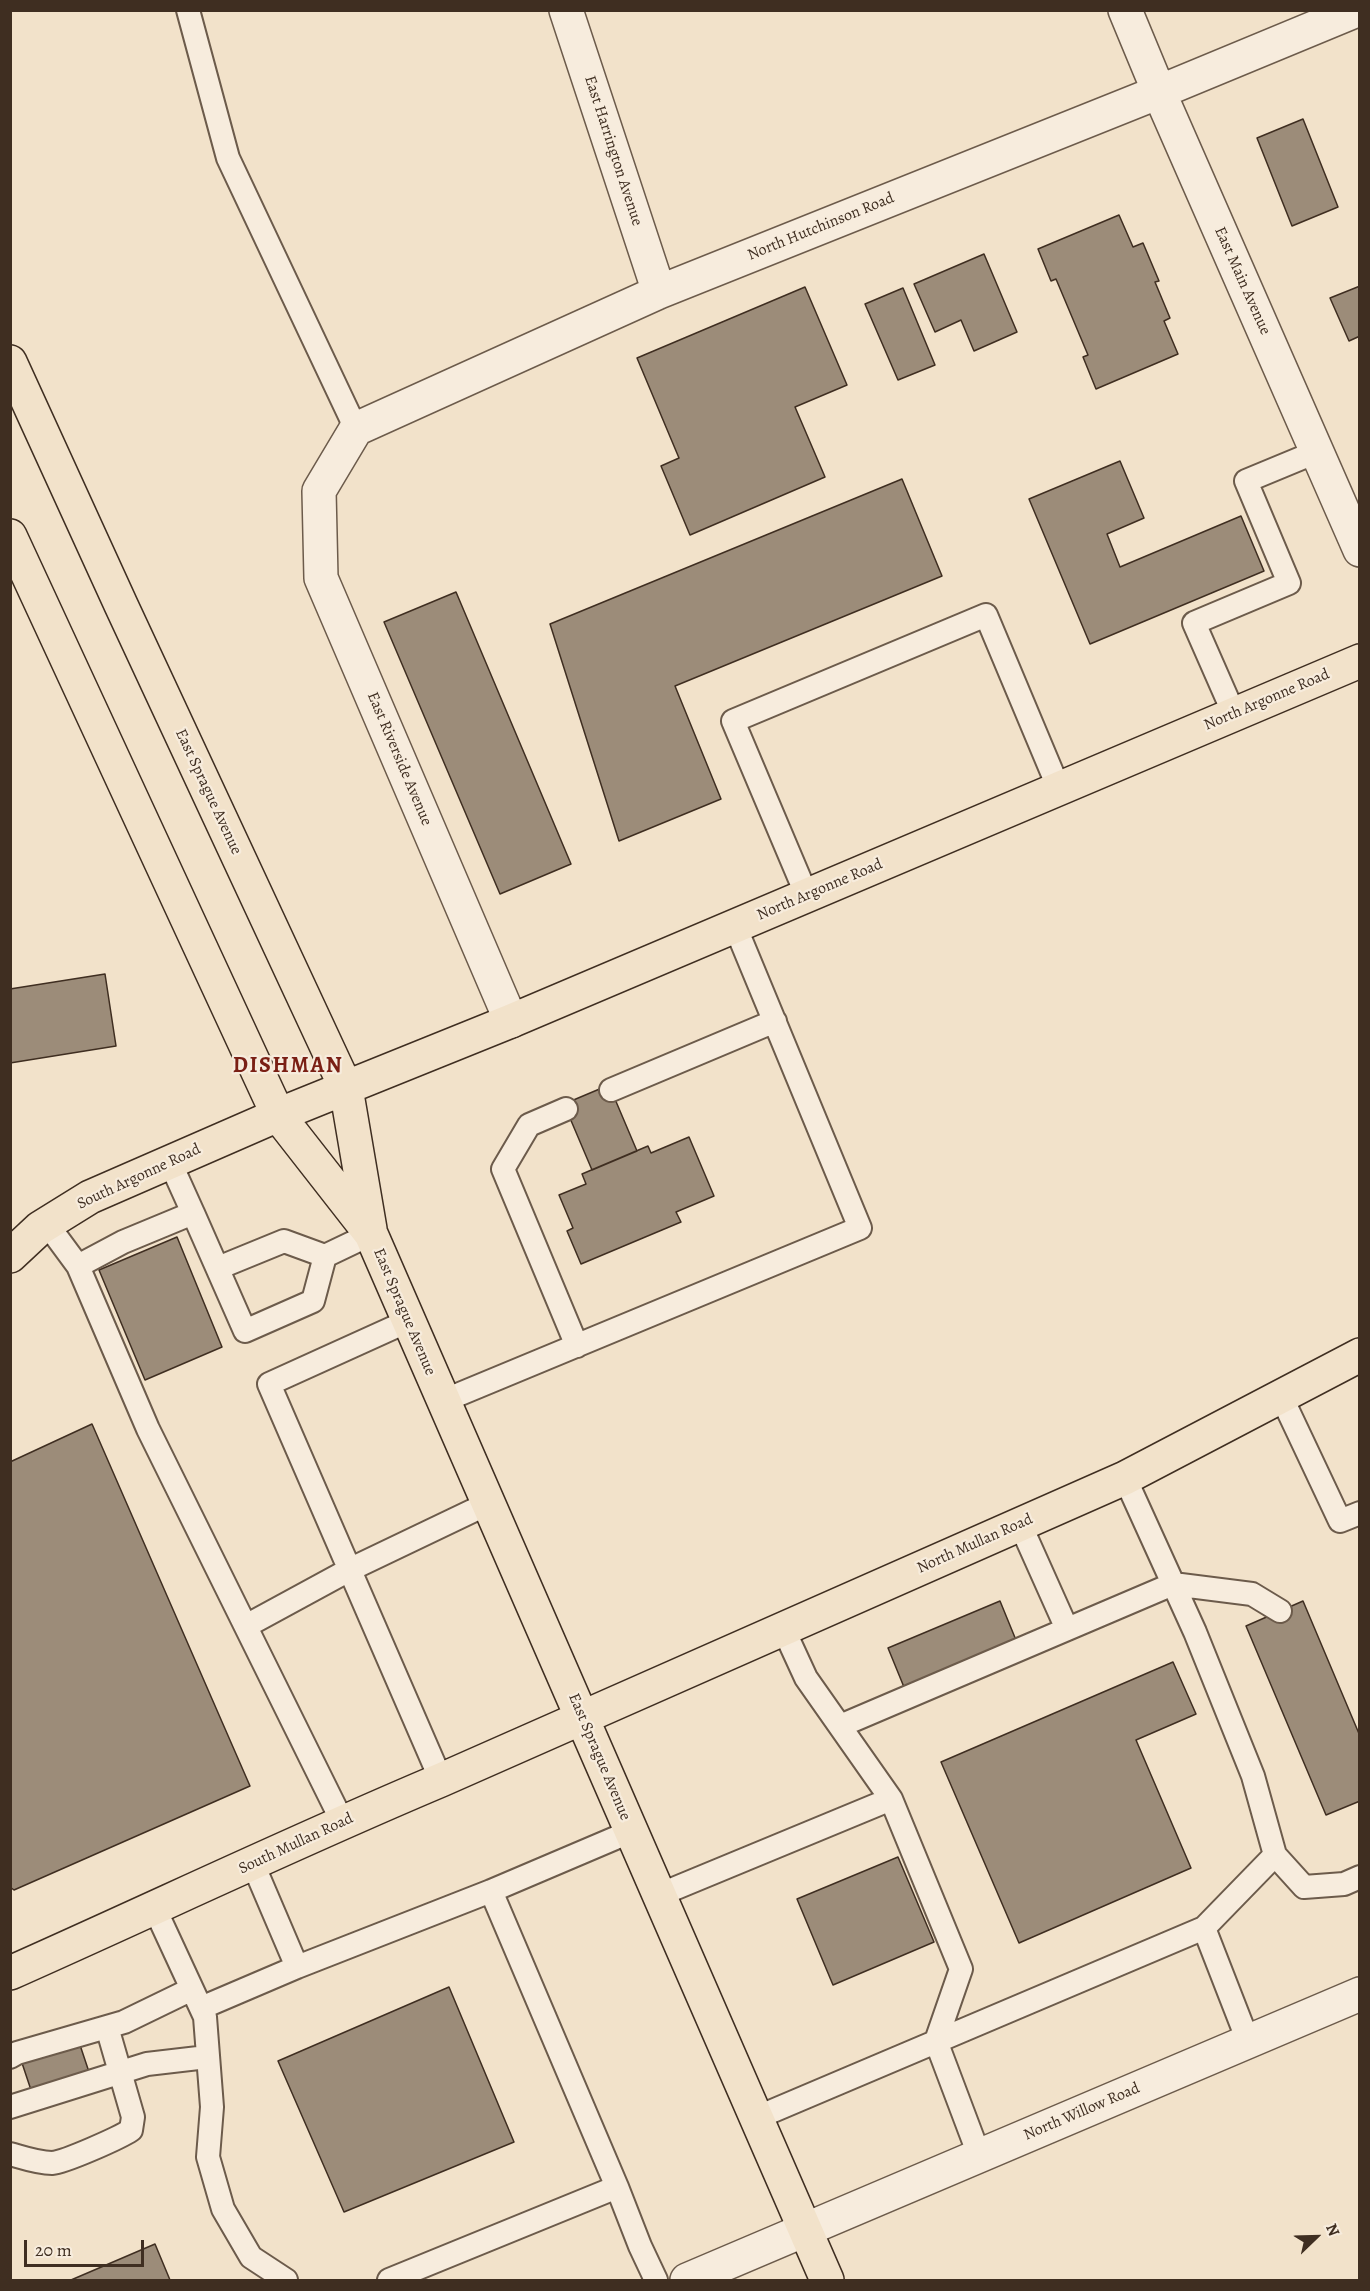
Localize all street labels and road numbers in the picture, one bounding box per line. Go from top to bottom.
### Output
street label: East Harrington Avenue [580,73,646,229]
street label: North Hutchinson Road [745,189,897,265]
street label: East Main Avenue [1210,224,1274,338]
street label: North Argonne Road [1201,665,1333,735]
street label: East Riverside Avenue [362,689,436,829]
street label: East Sprague Avenue [170,726,246,858]
street label: North Argonne Road [754,855,886,925]
street label: South Argonne Road [74,1140,204,1214]
street label: East Sprague Avenue [368,1245,440,1379]
street label: North Mullan Road [914,1510,1036,1578]
street label: East Sprague Avenue [563,1690,635,1824]
street label: South Mullan Road [236,1809,356,1879]
street label: North Willow Road [1021,2079,1143,2145]

